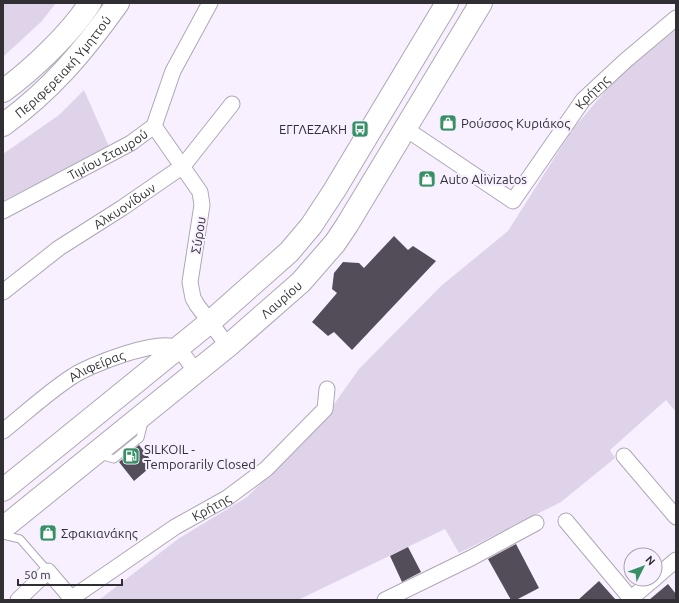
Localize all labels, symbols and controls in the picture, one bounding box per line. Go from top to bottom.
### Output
street label: Περιφερειακή Υμηττού [12,13,113,120]
street label: Κρήτης [572,72,613,111]
shop icon: Ρούσσος Κυριάκος [438,113,458,133]
place label: Ρούσσος Κυριάκος [461,116,570,131]
bus stop icon: ΕΓΓΛΕΖΑΚΗ [350,119,370,139]
place label: ΕΓΓΛΕΖΑΚΗ [279,122,347,136]
street label: Τιμίου Σταυρού [65,126,150,182]
shop icon: Auto Alivizatos [417,169,437,189]
place label: Auto Alivizatos [440,172,527,186]
street label: Αλκυονίδων [91,180,159,231]
street label: Σύρου [188,215,208,255]
street label: Λαυρίου [258,278,304,321]
street label: Αλιφείρας [66,347,127,384]
place label: SILKOIL - Temporarily Closed [144,442,256,471]
fuel station icon: SILKOIL - Temporarily Closed [121,446,141,466]
street label: Κρήτης [189,490,233,523]
shop icon: Σφακιανάκης [38,523,58,543]
place label: Σφακιανάκης [61,526,138,541]
north arrow [623,547,663,587]
text: N [643,553,658,567]
scale bar [18,561,122,587]
text: 50 m [24,568,51,581]

